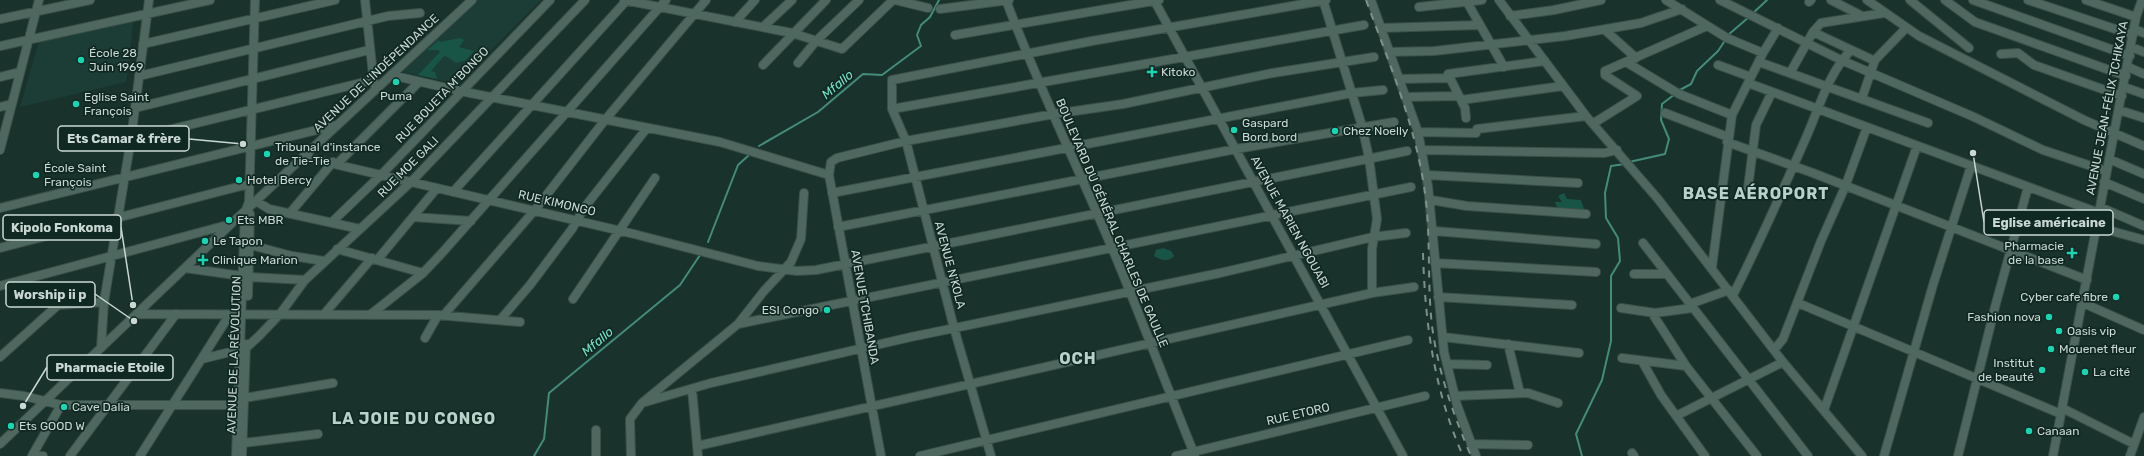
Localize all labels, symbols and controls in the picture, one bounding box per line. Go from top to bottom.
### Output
street label: AVENUE DE L'INDÉPENDANCE [310,11,442,135]
street label: AVENUE JEAN-FÉLIX TCHIKAYA [2083,20,2131,196]
street label: RUE BOUETA M'BONGO [393,44,491,146]
place label: École 28 Juin 1969 [89,46,143,74]
marker: École 28 Juin 1969 [76,55,86,65]
place label: Kitoko [1161,65,1196,79]
marker: Kitoko [1146,66,1158,78]
water label: Mfallo [818,67,856,102]
marker: Puma [391,77,401,87]
place label: Puma [380,89,412,103]
place label: Eglise Saint François [84,90,149,118]
street label: BOULEVARD DU GÉNÉRAL CHARLES DE GAULLE [1053,96,1171,350]
marker: Eglise Saint François [71,99,81,109]
place label: Gaspard Bord bord [1242,116,1297,144]
place label: Chez Noelly [1343,124,1409,138]
marker: Gaspard Bord bord [1229,125,1239,135]
callout: Ets Camar & frère [58,126,189,151]
marker: Chez Noelly [1330,126,1340,136]
text: Ets Camar & frère [67,131,181,146]
street label: RUE MOE GALI [375,134,441,200]
place label: Tribunal d'instance de Tie-Tie [275,140,381,168]
marker: Tribunal d'instance de Tie-Tie [262,149,272,159]
street label: AVENUE MARIEN NGOUABI [1248,153,1332,291]
place label: École Saint François [44,161,106,189]
marker: École Saint François [31,170,41,180]
place label: Hotel Bercy [247,173,312,187]
marker: Hotel Bercy [234,175,244,185]
district label: BASE AÉROPORT [1683,183,1829,203]
street label: RUE KIMONGO [517,187,597,219]
callout: Eglise américaine [1984,210,2113,235]
place label: Ets MBR [237,213,283,227]
callout: Kipolo Fonkoma [3,215,121,240]
marker: Ets MBR [224,215,234,225]
text: Eglise américaine [1992,215,2106,230]
text: Kipolo Fonkoma [11,220,113,235]
street label: AVENUE N'KOLA [932,220,968,310]
place label: Le Tapon [213,234,263,248]
marker: Le Tapon [200,236,210,246]
place label: Pharmacie de la base [2004,239,2064,267]
marker: Pharmacie de la base [2067,248,2077,258]
street label: AVENUE TCHIBANDA [848,249,882,365]
place label: Clinique Marion [212,253,298,267]
marker: Clinique Marion [197,254,209,266]
street label: AVENUE DE LA RÉVOLUTION [224,276,244,434]
callout: Worship ii p [6,282,95,307]
text: Worship ii p [13,287,87,302]
place label: Cyber cafe fibre [2020,290,2108,304]
marker: Cyber cafe fibre [2111,292,2121,302]
place label: ESI Congo [762,303,819,317]
marker: ESI Congo [822,305,832,315]
place label: Fashion nova [1967,310,2041,324]
marker: Fashion nova [2044,312,2054,322]
water label: Mfallo [578,324,616,359]
place label: Oasis vip [2067,324,2116,338]
marker: Oasis vip [2054,326,2064,336]
place label: Mouenet fleur [2059,342,2137,356]
marker: Mouenet fleur [2046,344,2056,354]
district label: OCH [1059,349,1097,368]
callout: Pharmacie Etoile [47,355,173,380]
place label: Institut de beauté [1978,356,2034,384]
text: Pharmacie Etoile [55,360,165,375]
marker: Institut de beauté [2037,365,2047,375]
place label: La cité [2093,365,2131,379]
marker: La cité [2080,367,2090,377]
place label: Cave Dalia [72,400,130,414]
street label: RUE ETORO [1265,400,1331,428]
marker: Cave Dalia [59,402,69,412]
district label: LA JOIE DU CONGO [332,409,496,428]
place label: Ets GOOD W [19,419,85,433]
marker: Ets GOOD W [6,421,16,431]
place label: Canaan [2037,424,2079,438]
marker: Canaan [2024,426,2034,436]

